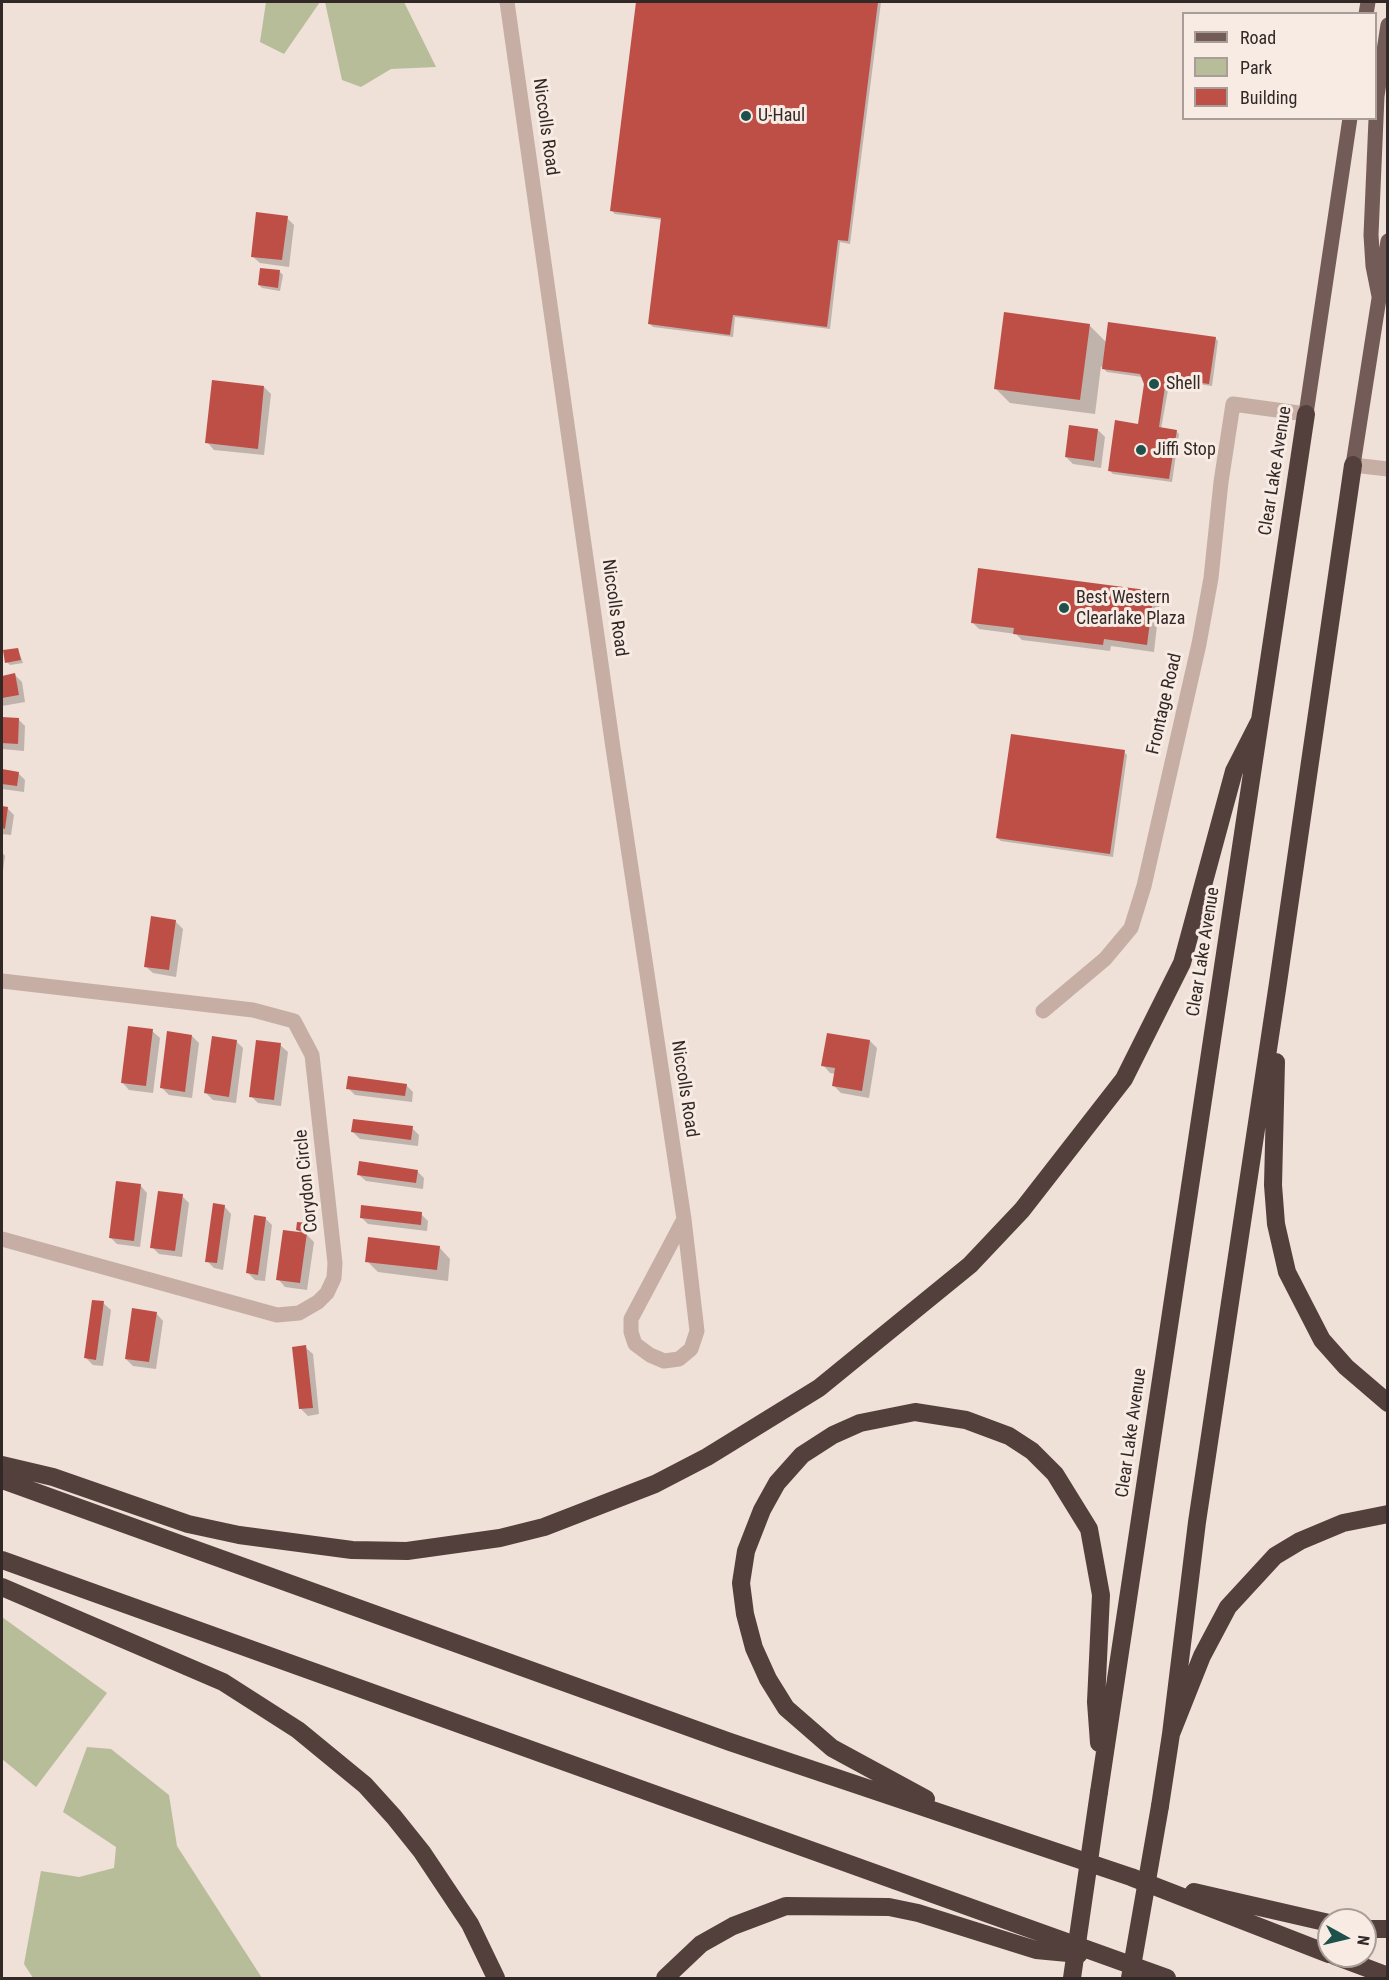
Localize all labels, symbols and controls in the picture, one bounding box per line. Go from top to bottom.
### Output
legend [1182,12,1377,120]
text: Road [1240,27,1276,48]
text: Park [1240,57,1272,78]
street label: Niccolls Road [528,77,562,177]
text: Building [1240,87,1297,108]
place label: U-Haul [758,105,805,127]
marker: U-Haul [739,109,753,123]
place label: Shell [1166,373,1201,395]
marker: Shell [1147,377,1161,391]
street label: Clear Lake Avenue [1255,405,1297,537]
place label: Jiffi Stop [1153,439,1216,461]
marker: Jiffi Stop [1134,443,1148,457]
street label: Niccolls Road [597,558,631,658]
place label: Best Western Clearlake Plaza [1076,587,1185,630]
marker: Best Western Clearlake Plaza [1057,601,1071,615]
street label: Frontage Road [1143,651,1187,757]
street label: Clear Lake Avenue [1183,886,1225,1018]
street label: Niccolls Road [666,1039,702,1139]
street label: Corydon Circle [291,1128,323,1234]
street label: Clear Lake Avenue [1112,1367,1152,1499]
north arrow [1317,1908,1377,1968]
text: N [1353,1934,1373,1946]

